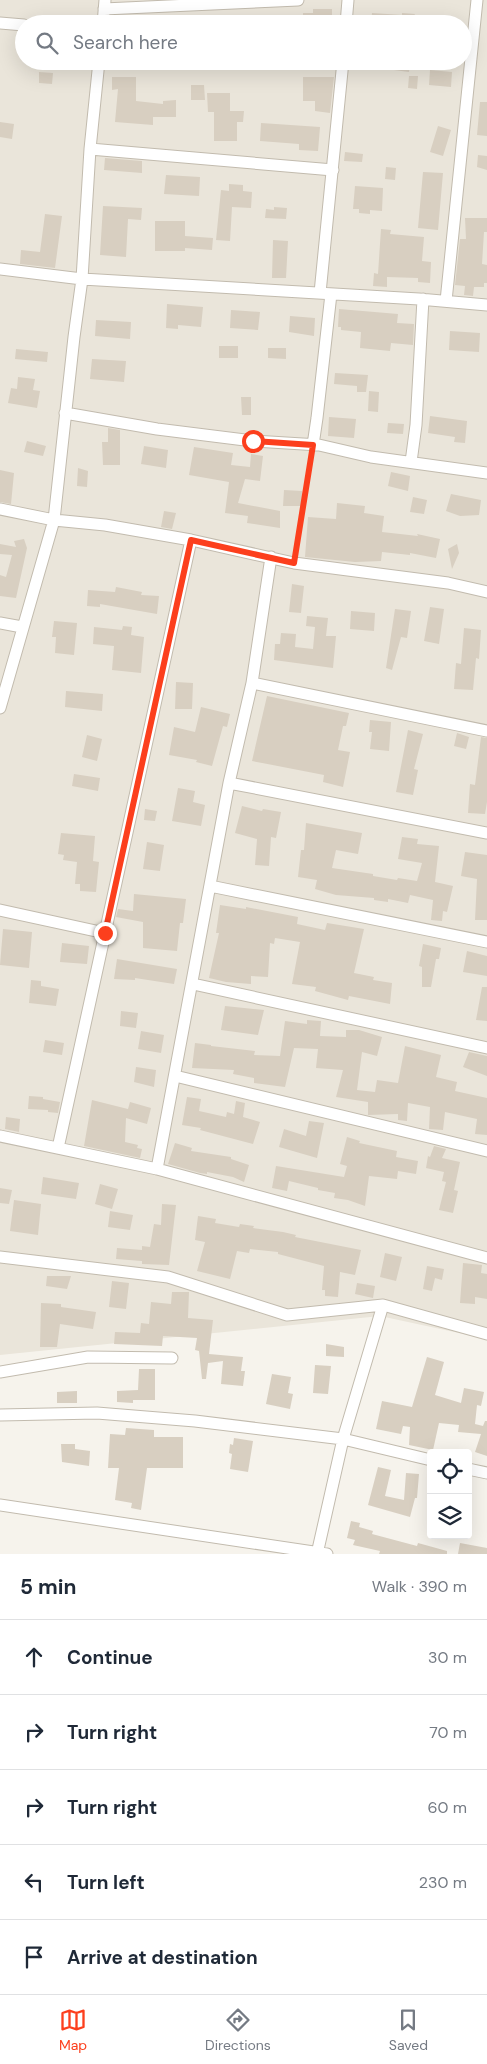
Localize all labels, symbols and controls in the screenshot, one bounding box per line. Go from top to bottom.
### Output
search box [15,15,472,70]
icon: search [33,29,61,57]
text: Search here [73,30,178,55]
route start [242,430,265,453]
route end [94,922,117,945]
map controls [427,1449,472,1539]
button: locate [427,1449,472,1494]
button: layers [427,1494,472,1539]
text: 5 min [20,1573,76,1601]
text: Walk · 390 m [372,1576,467,1597]
icon: ahead [20,1643,48,1671]
text: Continue [67,1645,153,1670]
text: 30 m [428,1647,467,1668]
icon: right [20,1718,48,1746]
text: Turn right [67,1720,157,1745]
text: 70 m [429,1722,467,1743]
icon: right [20,1793,48,1821]
text: Turn right [67,1795,157,1820]
text: 60 m [427,1797,467,1818]
icon: left [20,1868,48,1896]
text: Turn left [67,1870,145,1895]
text: 230 m [419,1872,467,1893]
icon: arrive [20,1943,48,1971]
text: Arrive at destination [67,1945,258,1970]
tab: Map [59,2006,87,2054]
tab: Directions [205,2006,271,2054]
tab: Saved [389,2006,428,2054]

